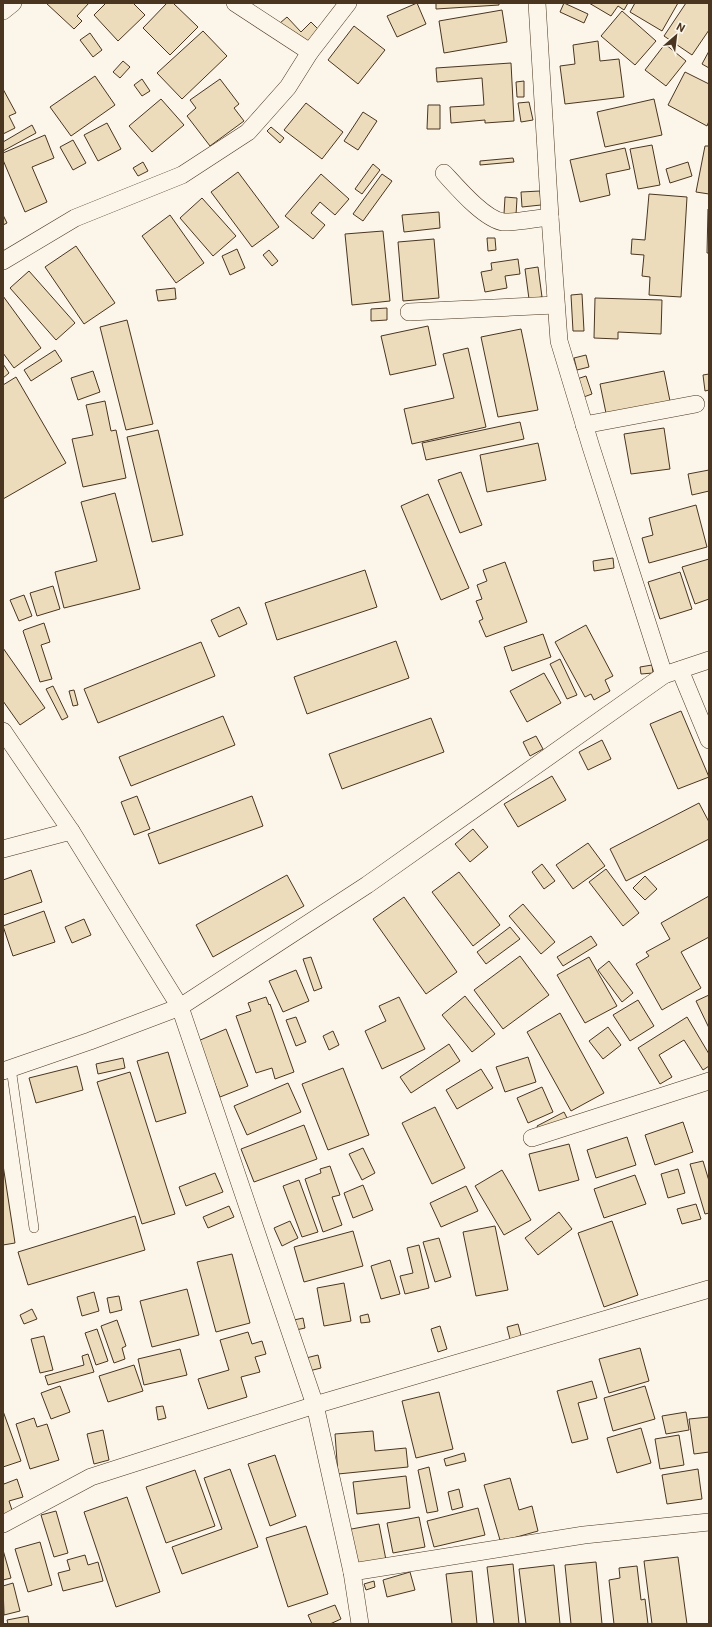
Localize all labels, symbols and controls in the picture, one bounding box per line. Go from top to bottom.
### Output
north arrow [656,16,696,56]
text: N [674,20,687,35]

